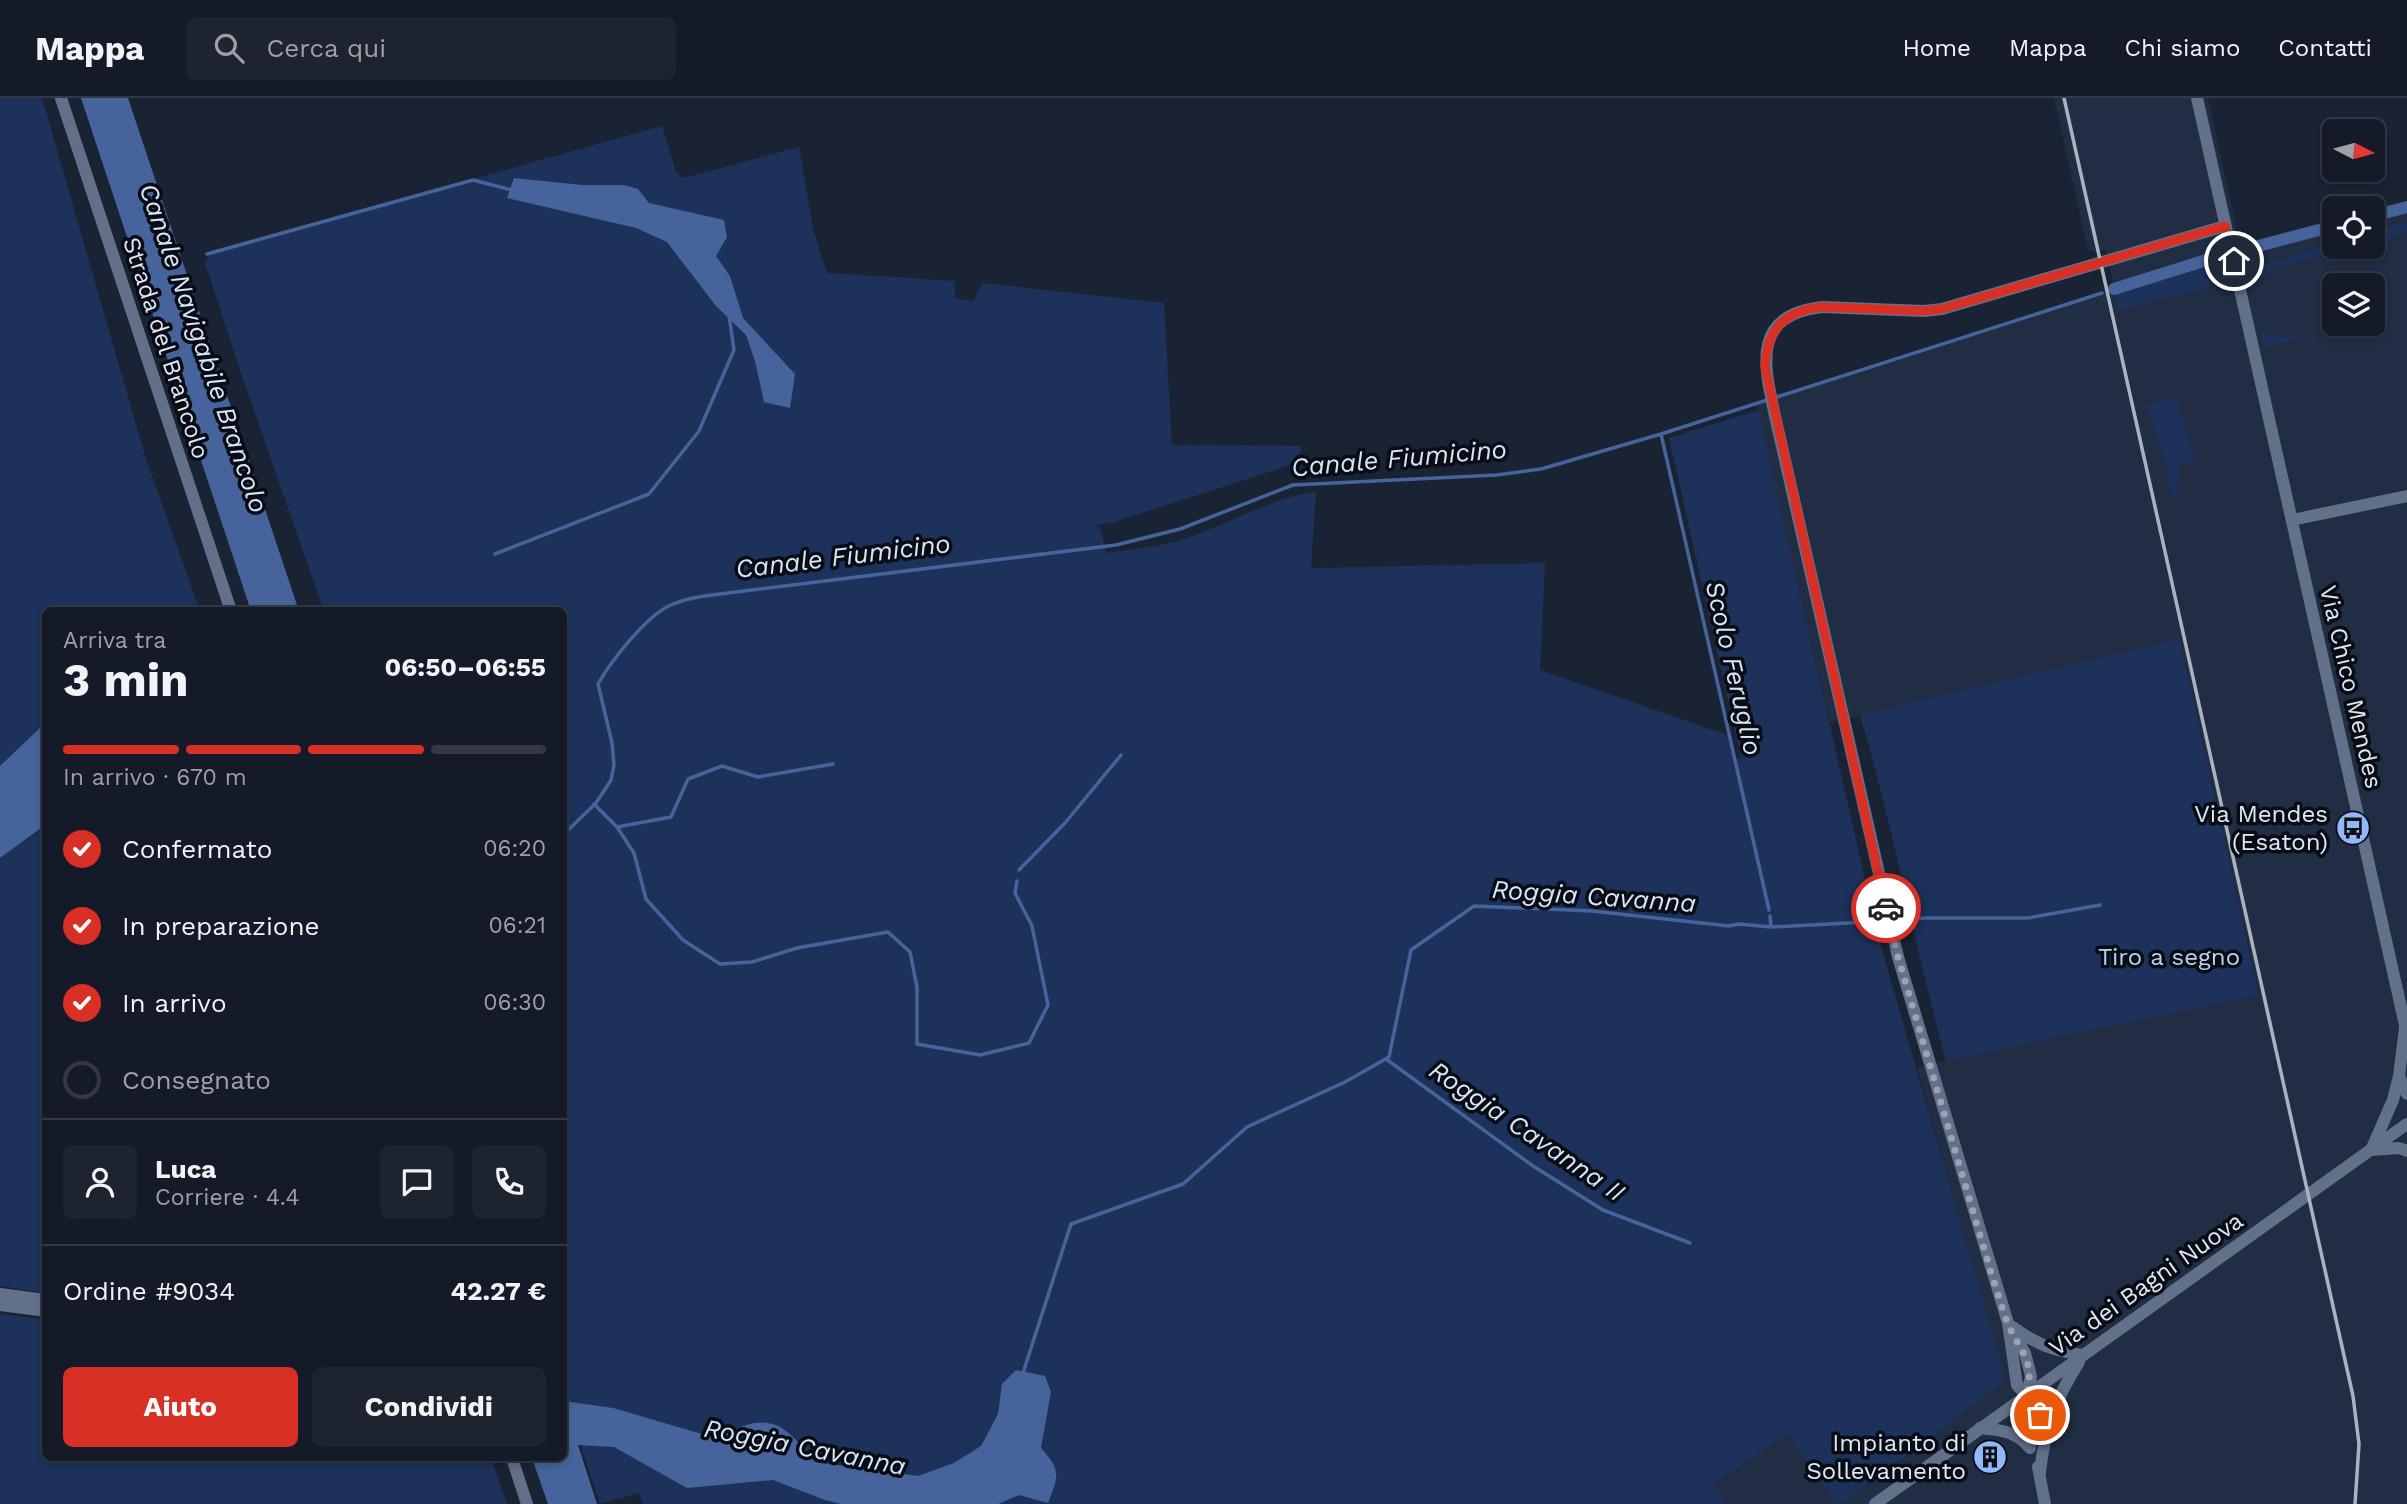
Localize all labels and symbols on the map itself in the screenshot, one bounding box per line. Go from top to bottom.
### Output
north arrow [2322,119,2385,182]
water label: Canale Navigabile Brancolo [133,179,275,517]
pin [2204,231,2264,291]
street label: Strada del Brancolo [117,234,215,462]
water label: Canale Fiumicino [1290,434,1508,482]
water label: Canale Fiumicino [734,528,952,584]
water label: Scolo Feruglio [1699,578,1769,758]
street label: Via Chico Mendes [2314,583,2388,791]
place label: Via Mendes (Esaton) [2194,800,2328,856]
bus stop icon: Via Mendes (Esaton) [2334,809,2372,847]
courier [1851,873,1921,943]
water label: Roggia Cavanna [1491,874,1697,918]
park label: Tiro a segno [2098,943,2240,971]
water label: Roggia Cavanna II [1424,1055,1631,1208]
street label: Via dei Bagni Nuova [2044,1206,2248,1362]
pin [2010,1385,2070,1445]
water label: Roggia Cavanna [702,1413,908,1481]
place label: Impianto di Sollevamento [1806,1429,1966,1485]
building icon: Impianto di Sollevamento [1971,1438,2009,1476]

